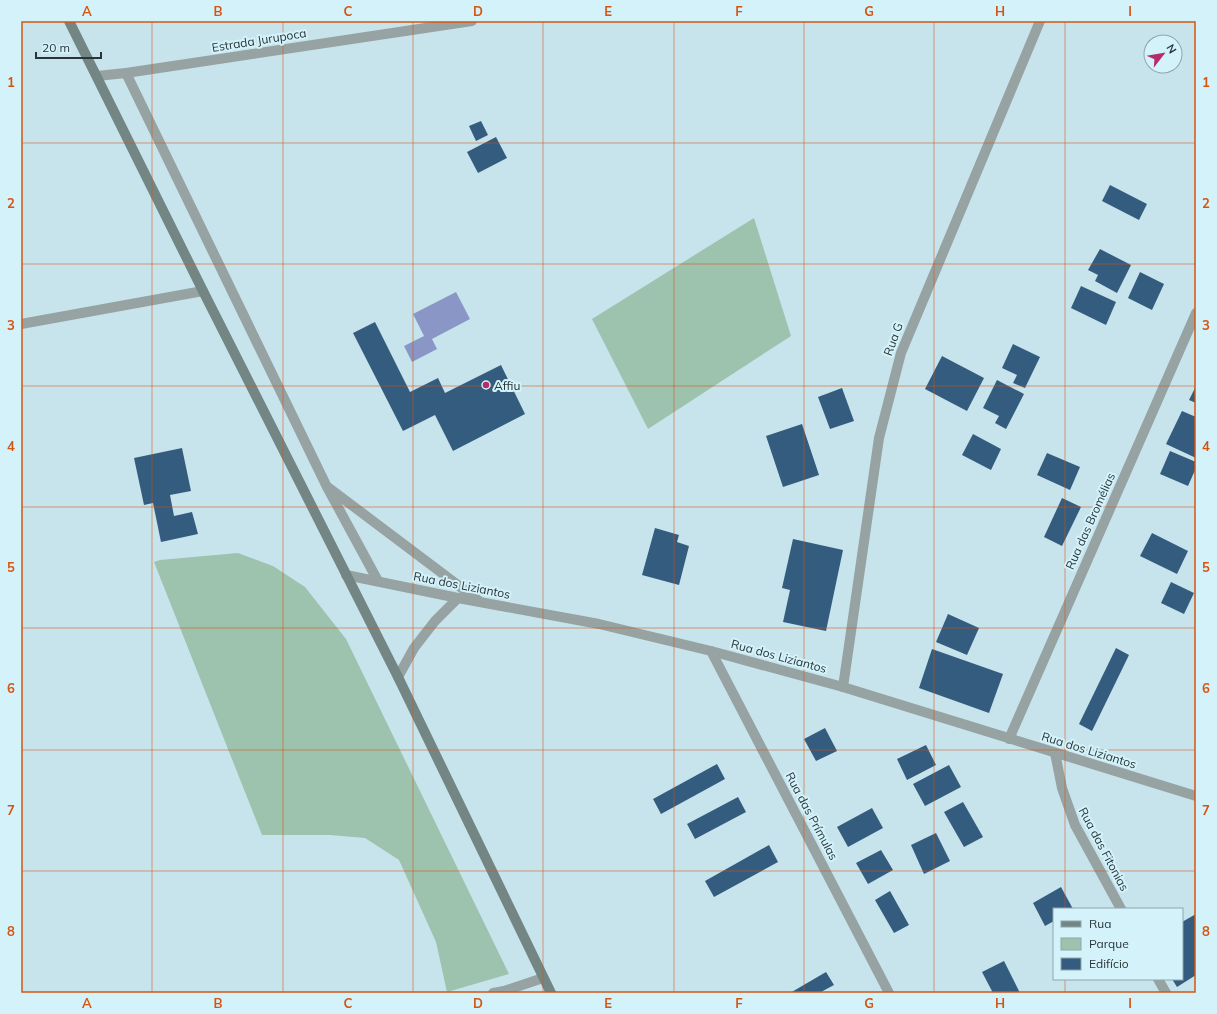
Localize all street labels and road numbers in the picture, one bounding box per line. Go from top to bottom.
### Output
street label: Estrada Jurupoca [211,25,307,55]
street label: Rua G [880,320,906,358]
street label: Rua das Bromélias [1062,470,1118,572]
street label: Rua dos Liziantos [412,568,512,602]
street label: Rua dos Liziantos [730,636,828,676]
street label: Rua dos Liziantos [1040,728,1138,772]
street label: Rua das Prímulas [783,769,842,863]
street label: Rua das Fitonias [1076,805,1132,893]

